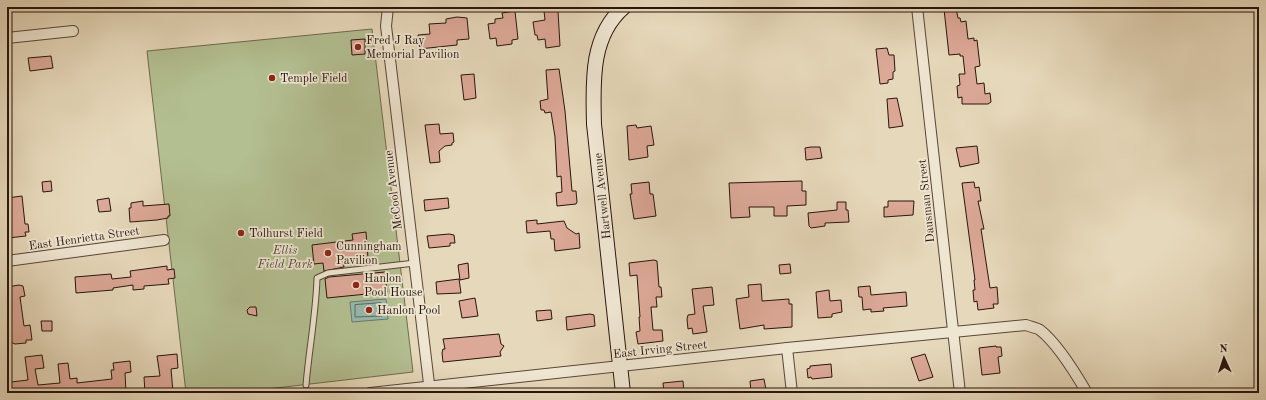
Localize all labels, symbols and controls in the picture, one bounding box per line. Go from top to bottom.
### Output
place label: Fred J Ray Memorial Pavilion [366,35,460,61]
marker: Fred J Ray Memorial Pavilion [353,42,363,52]
marker: Temple Field [267,73,277,83]
place label: Temple Field [280,73,348,85]
street label: McCool Avenue [383,149,405,230]
street label: Hartwell Avenue [592,152,613,240]
street label: Dausman Street [917,158,937,243]
street label: East Henrietta Street [28,225,140,253]
marker: Tolhurst Field [236,228,246,238]
place label: Tolhurst Field [249,228,323,240]
place label: Cunningham Pavilion [336,241,402,267]
park label: Ellis Field Park [256,245,313,271]
marker: Cunningham Pavilion [323,248,333,258]
place label: Hanlon Pool House [364,273,423,299]
marker: Hanlon Pool House [351,280,361,290]
marker: Hanlon Pool [364,305,374,315]
place label: Hanlon Pool [377,305,441,317]
north arrow [1204,338,1244,378]
street label: East Irving Street [613,339,708,361]
text: N [1219,344,1229,355]

